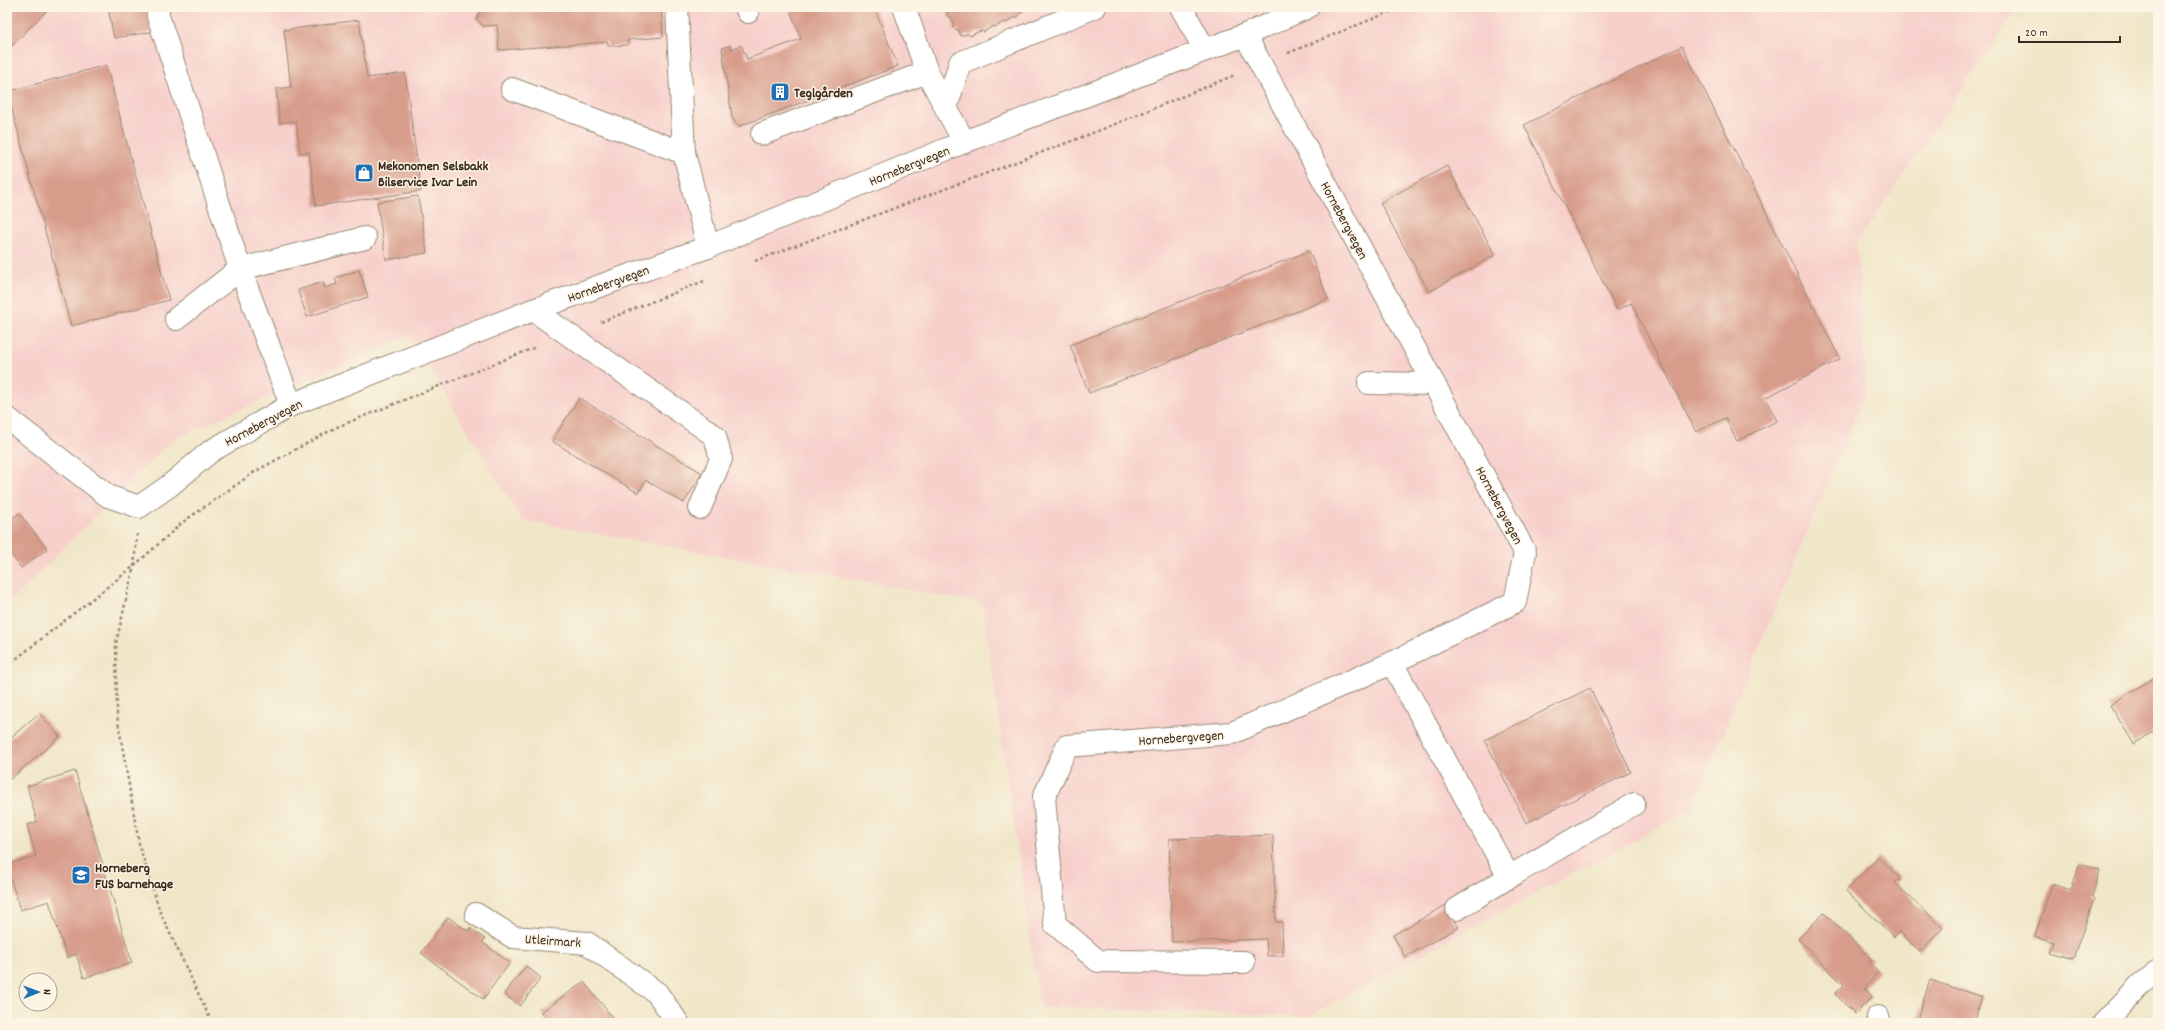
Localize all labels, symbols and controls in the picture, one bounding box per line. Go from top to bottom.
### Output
scale bar [2019,18,2120,44]
text: 20 m [2025,25,2048,42]
building icon: Teglgården [769,81,791,103]
place label: Teglgården [794,84,853,104]
street label: Hornebergvegen [866,142,953,192]
place label: Mekonomen Selsbakk Bilservice Ivar Lein [378,157,488,193]
shop icon: Mekonomen Selsbakk Bilservice Ivar Lein [353,162,375,184]
street label: Hornebergvegen [1314,178,1372,263]
street label: Hornebergvegen [565,261,652,309]
street label: Hornebergvegen [221,395,306,453]
street label: Hornebergvegen [1469,463,1527,548]
street label: Hornebergvegen [1138,726,1224,752]
place label: Horneberg FUS barnehage [95,859,173,895]
school or university icon: Horneberg FUS barnehage [70,864,92,886]
street label: Utleirmark [524,930,582,954]
north arrow [18,972,58,1012]
text: N [38,989,54,995]

